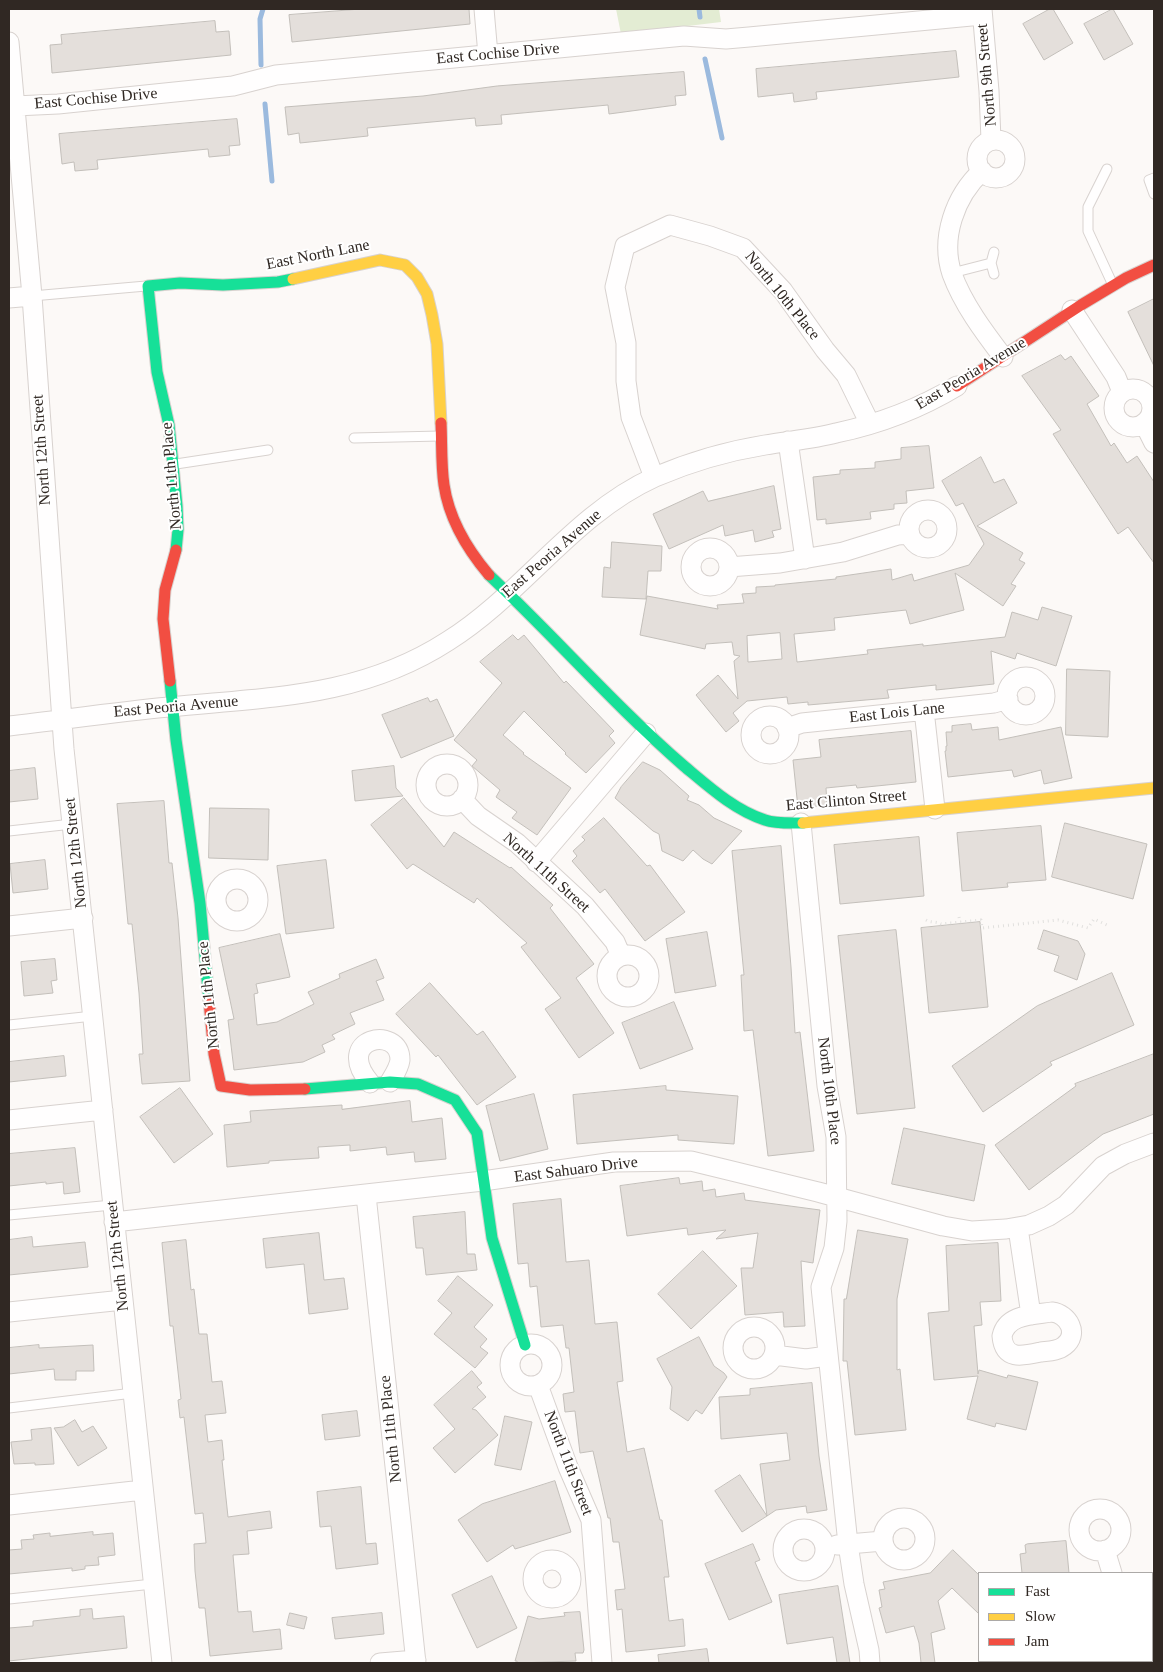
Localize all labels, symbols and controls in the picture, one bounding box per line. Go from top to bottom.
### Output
street label: North 9th Street [973,23,1001,127]
street label: East Cochise Drive [436,39,560,69]
street label: East Cochise Drive [34,84,158,114]
street label: East North Lane [265,236,371,274]
street label: North 10th Place [740,248,824,344]
street label: East Peoria Avenue [912,334,1030,414]
street label: North 12th Street [29,394,55,506]
street label: North 11th Place [158,421,186,531]
street label: East Peoria Avenue [499,506,605,602]
street label: East Peoria Avenue [113,692,239,722]
street label: East Lois Lane [848,698,946,728]
street label: East Clinton Street [785,786,907,816]
street label: North 12th Street [61,797,91,909]
street label: North 11th Street [499,829,593,917]
street label: North 11th Place [194,940,224,1050]
street label: North 10th Place [813,1036,845,1146]
street label: East Sahuaro Drive [513,1153,639,1187]
street label: North 12th Street [103,1200,133,1312]
street label: North 11th Place [376,1374,406,1484]
street label: North 11th Street [539,1408,597,1518]
legend [978,1572,1153,1662]
text: Fast [1025,1583,1050,1599]
text: Slow [1025,1608,1056,1624]
text: Jam [1025,1633,1049,1649]

